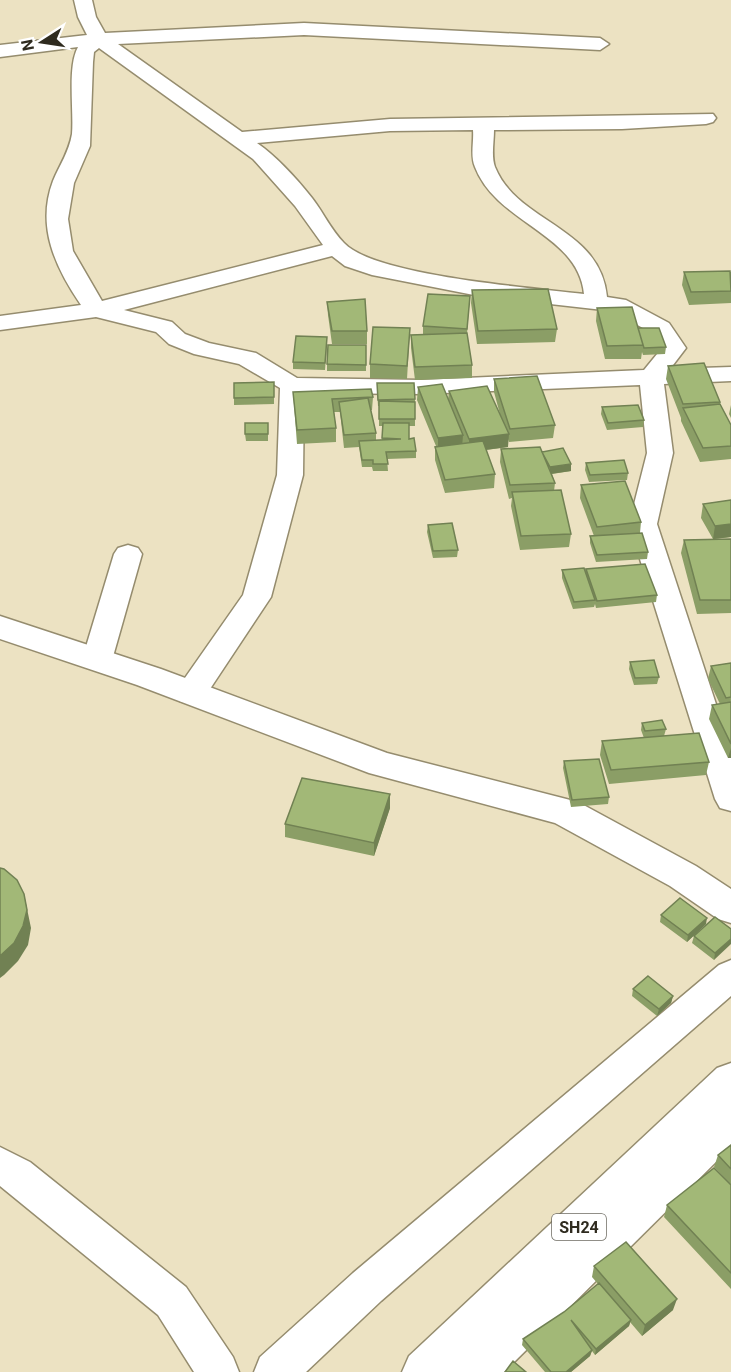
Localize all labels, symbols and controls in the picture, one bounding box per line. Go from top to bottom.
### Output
north arrow [12,12,72,72]
text: N [17,38,38,53]
road number: SH24 [552,1214,606,1240]

